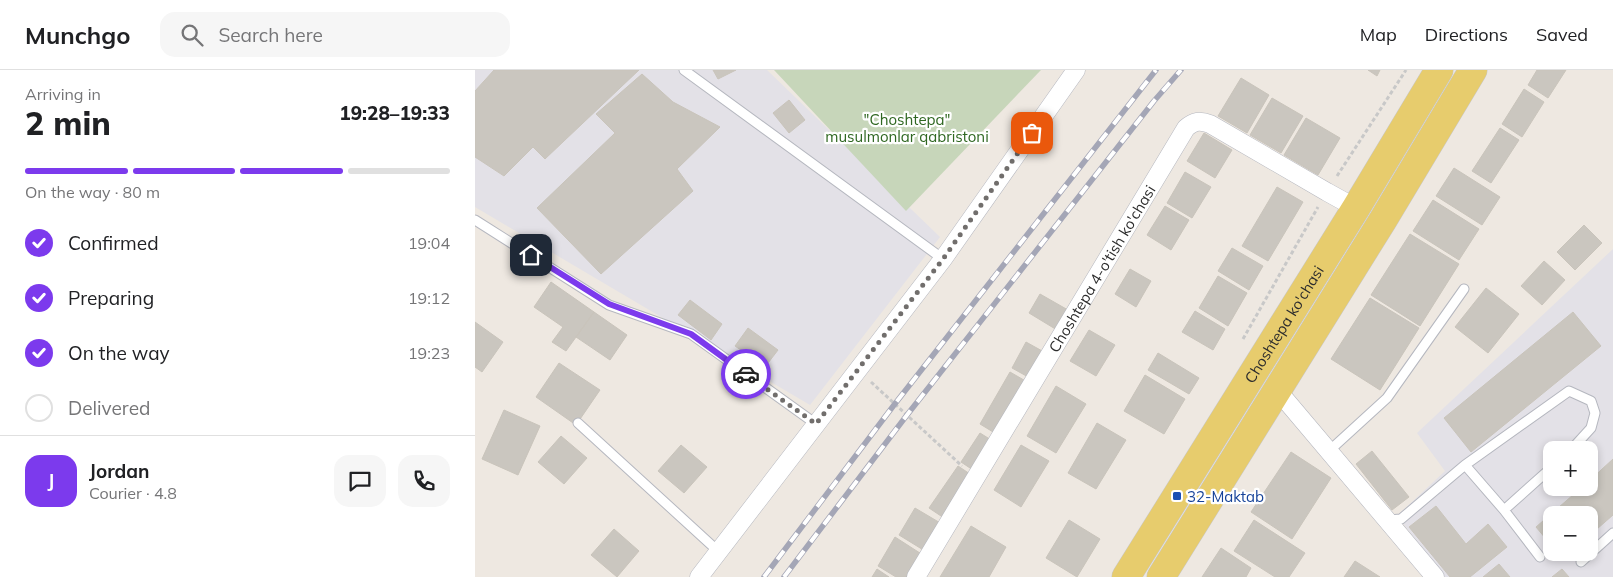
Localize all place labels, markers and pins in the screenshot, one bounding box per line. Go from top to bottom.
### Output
pin [1011,112,1053,154]
pin [510,234,552,276]
place label: 32-Maktab [1187,487,1264,506]
marker: 32-Maktab [1171,490,1183,502]

